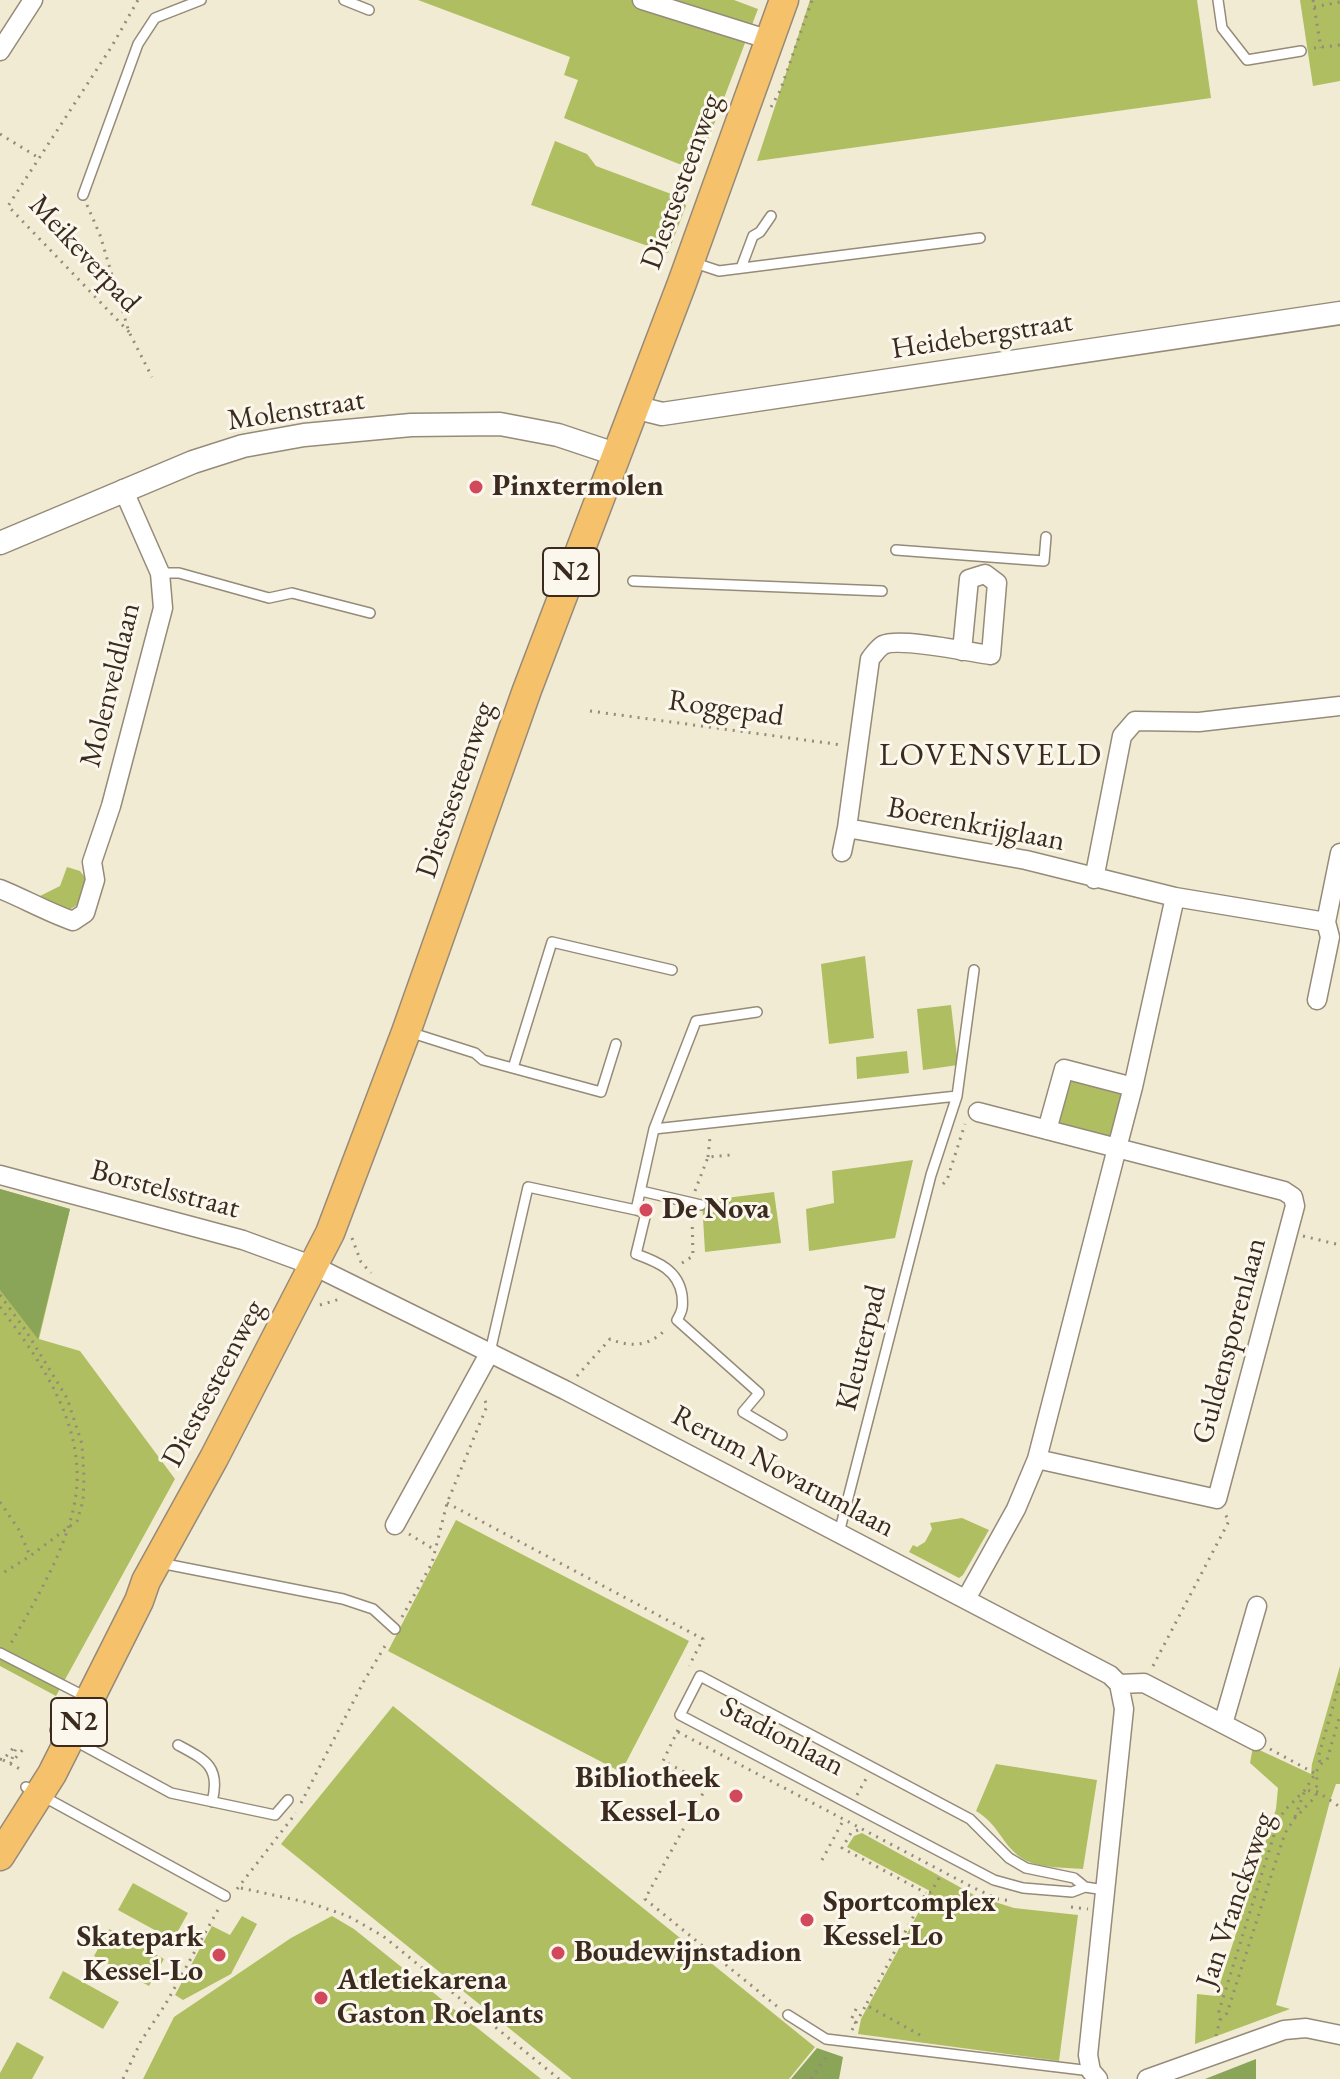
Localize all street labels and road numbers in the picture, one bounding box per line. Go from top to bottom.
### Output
street label: Diestsesteenweg [634,89,730,275]
street label: Meikeverpad [21,188,147,320]
street label: Heidebergstraat [889,304,1075,368]
street label: Molenstraat [225,382,367,440]
road number: N2 [543,548,599,596]
street label: Molenveldlaan [73,599,149,771]
street label: Roggepad [666,683,786,735]
street label: Diestsesteenweg [409,697,503,883]
street label: Boerenkrijglaan [884,790,1068,860]
street label: Borstelsstraat [87,1153,243,1227]
street label: Guldensporenlaan [1185,1234,1275,1448]
street label: Kleuterpad [829,1281,895,1415]
street label: Diestsesteenweg [155,1294,273,1474]
street label: Rerum Novarumlaan [665,1398,901,1546]
street label: Stadionlaan [714,1689,850,1785]
road number: N2 [51,1698,107,1746]
street label: Jan Vranckxweg [1189,1808,1283,1992]

